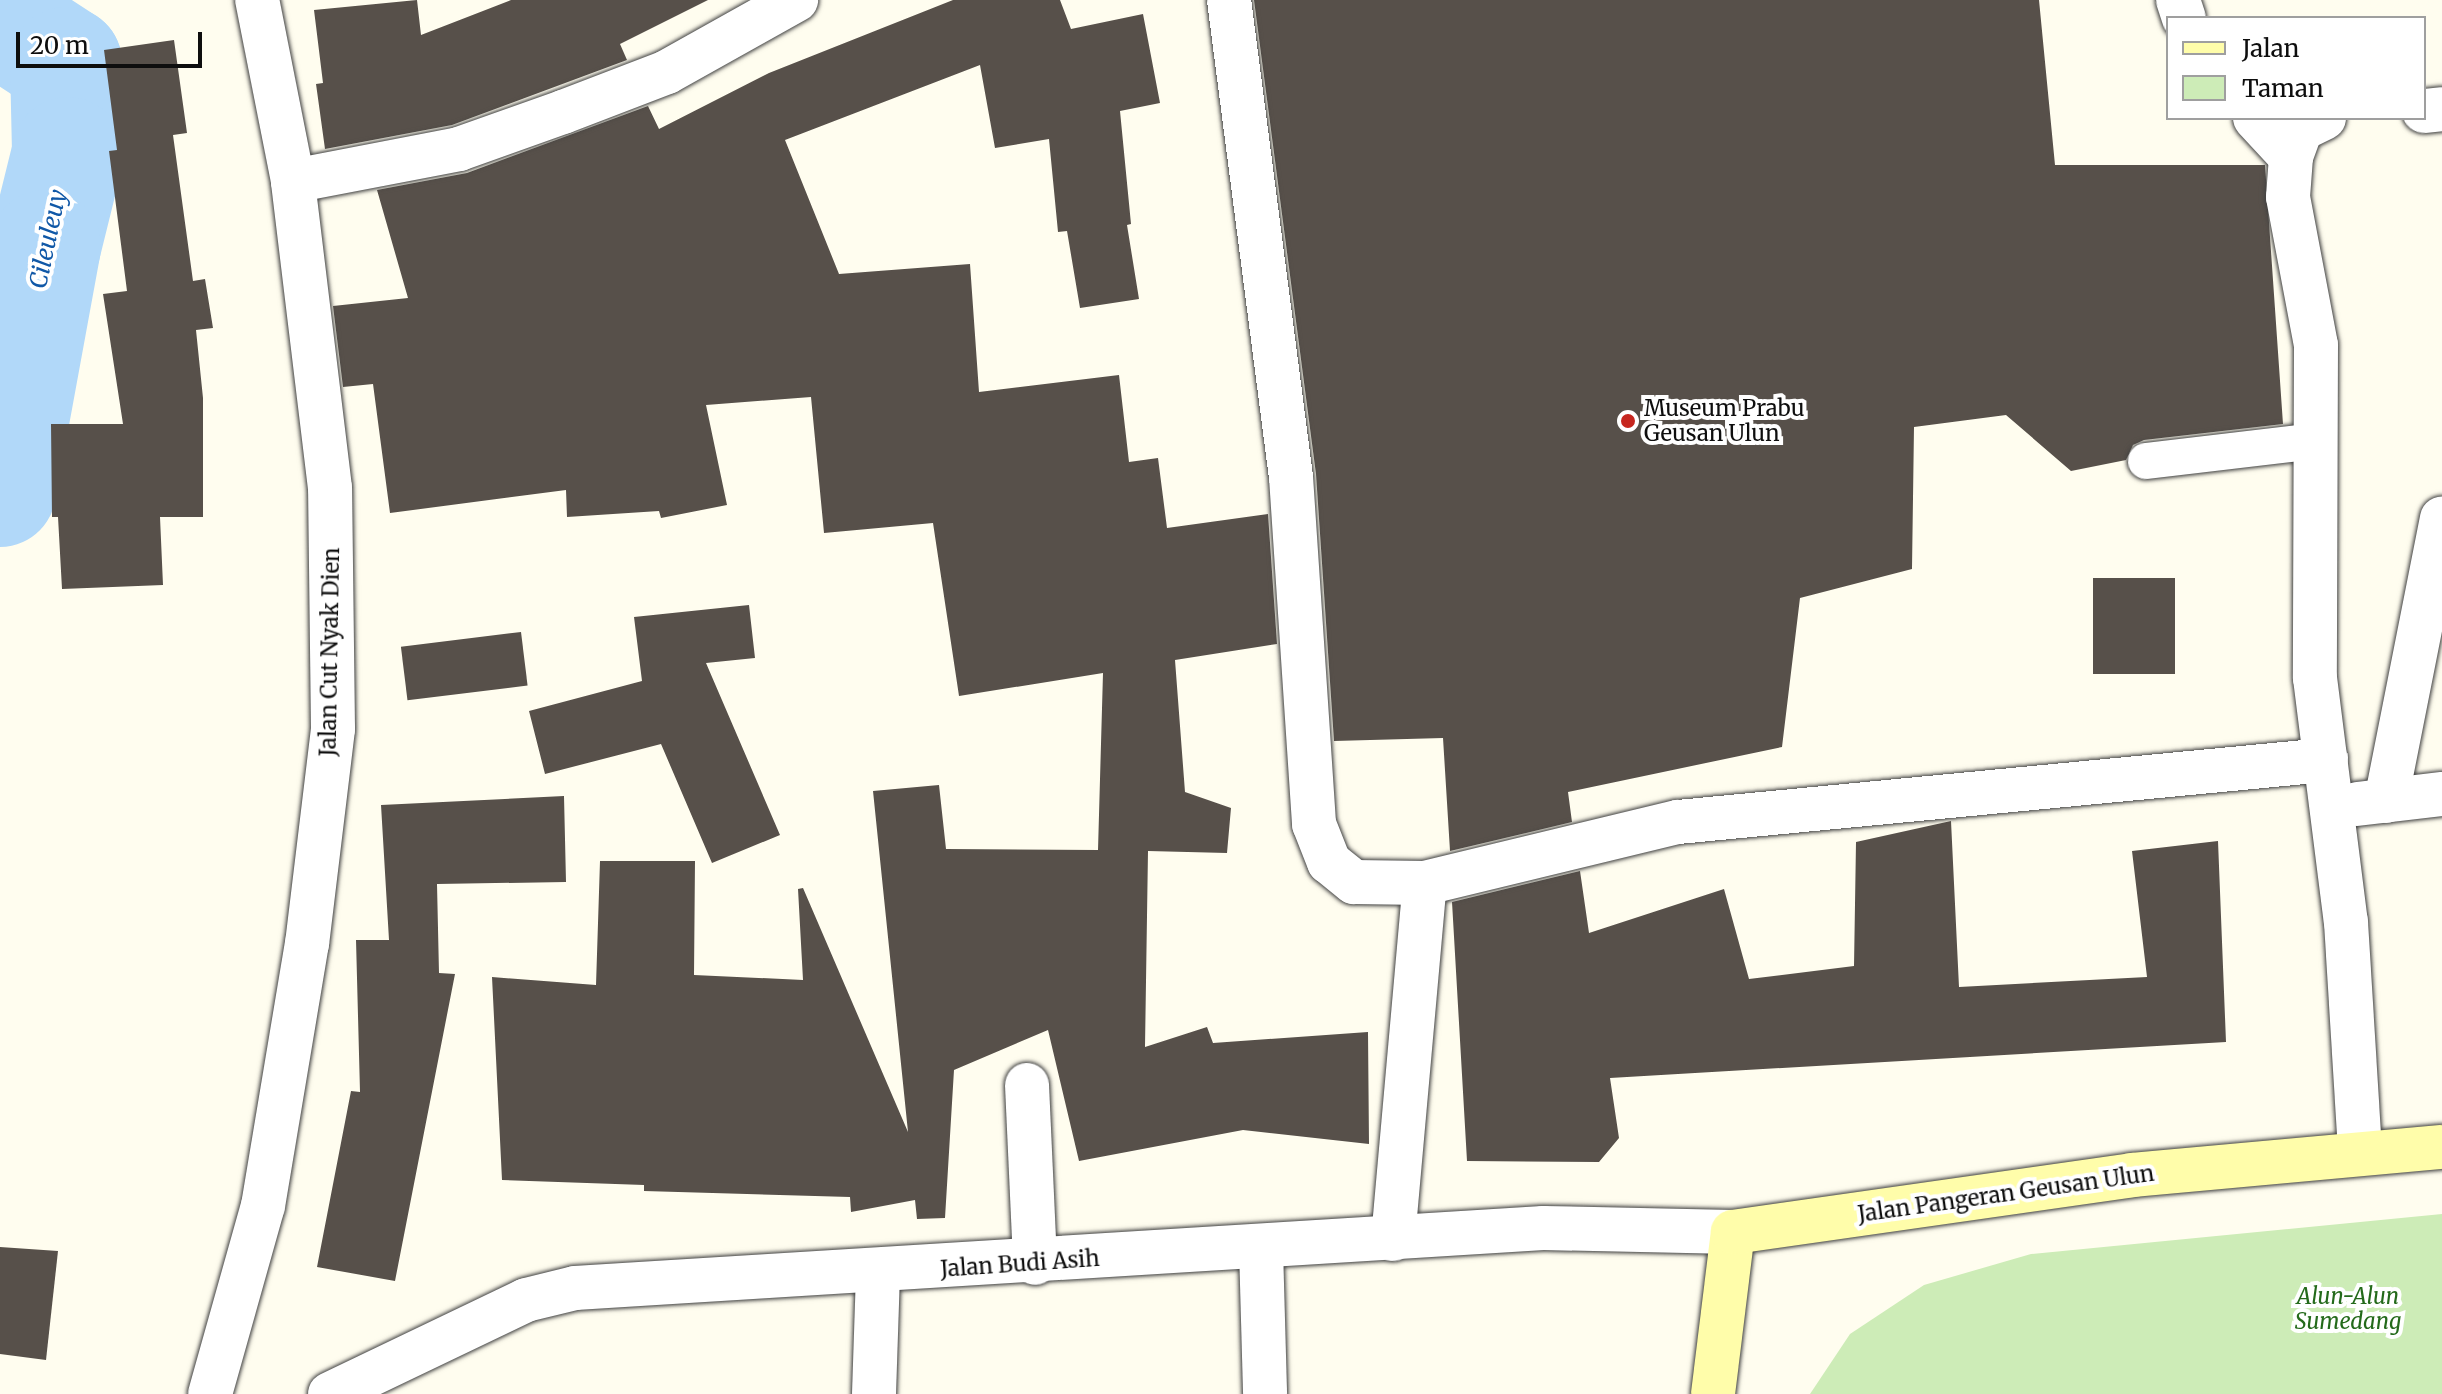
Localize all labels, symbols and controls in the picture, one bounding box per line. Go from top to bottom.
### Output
scale bar [20,16,206,66]
legend [2166,16,2426,120]
text: 20 m [30,30,89,61]
text: Jalan [2242,33,2299,64]
text: Taman [2242,73,2324,104]
water label: Cileuleuy [23,187,73,291]
place label: Museum Prabu Geusan Ulun [1644,395,1805,446]
marker: Museum Prabu Geusan Ulun [1619,412,1637,430]
street label: Jalan Cut Nyak Dien [315,547,345,757]
street label: Jalan Pangeran Geusan Ulun [1856,1160,2156,1228]
street label: Jalan Budi Asih [939,1245,1101,1283]
park label: Alun-Alun Sumedang [2295,1283,2401,1334]

